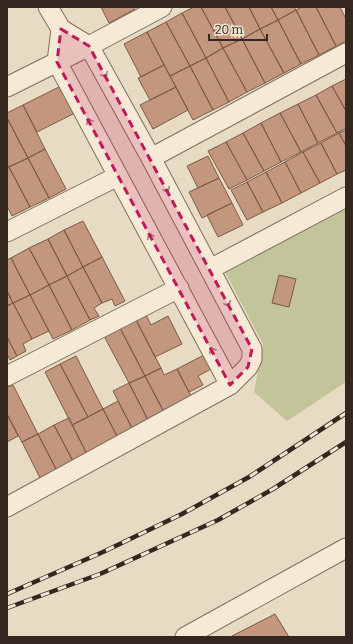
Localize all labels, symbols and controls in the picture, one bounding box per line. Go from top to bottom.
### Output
scale bar [209,16,267,42]
text: 20 m [215,23,244,37]
one-way arrow [101,71,108,79]
one-way arrow [86,118,93,125]
one-way arrow [163,185,170,193]
one-way arrow [148,232,155,240]
one-way arrow [224,300,231,308]
one-way arrow [209,347,216,355]

